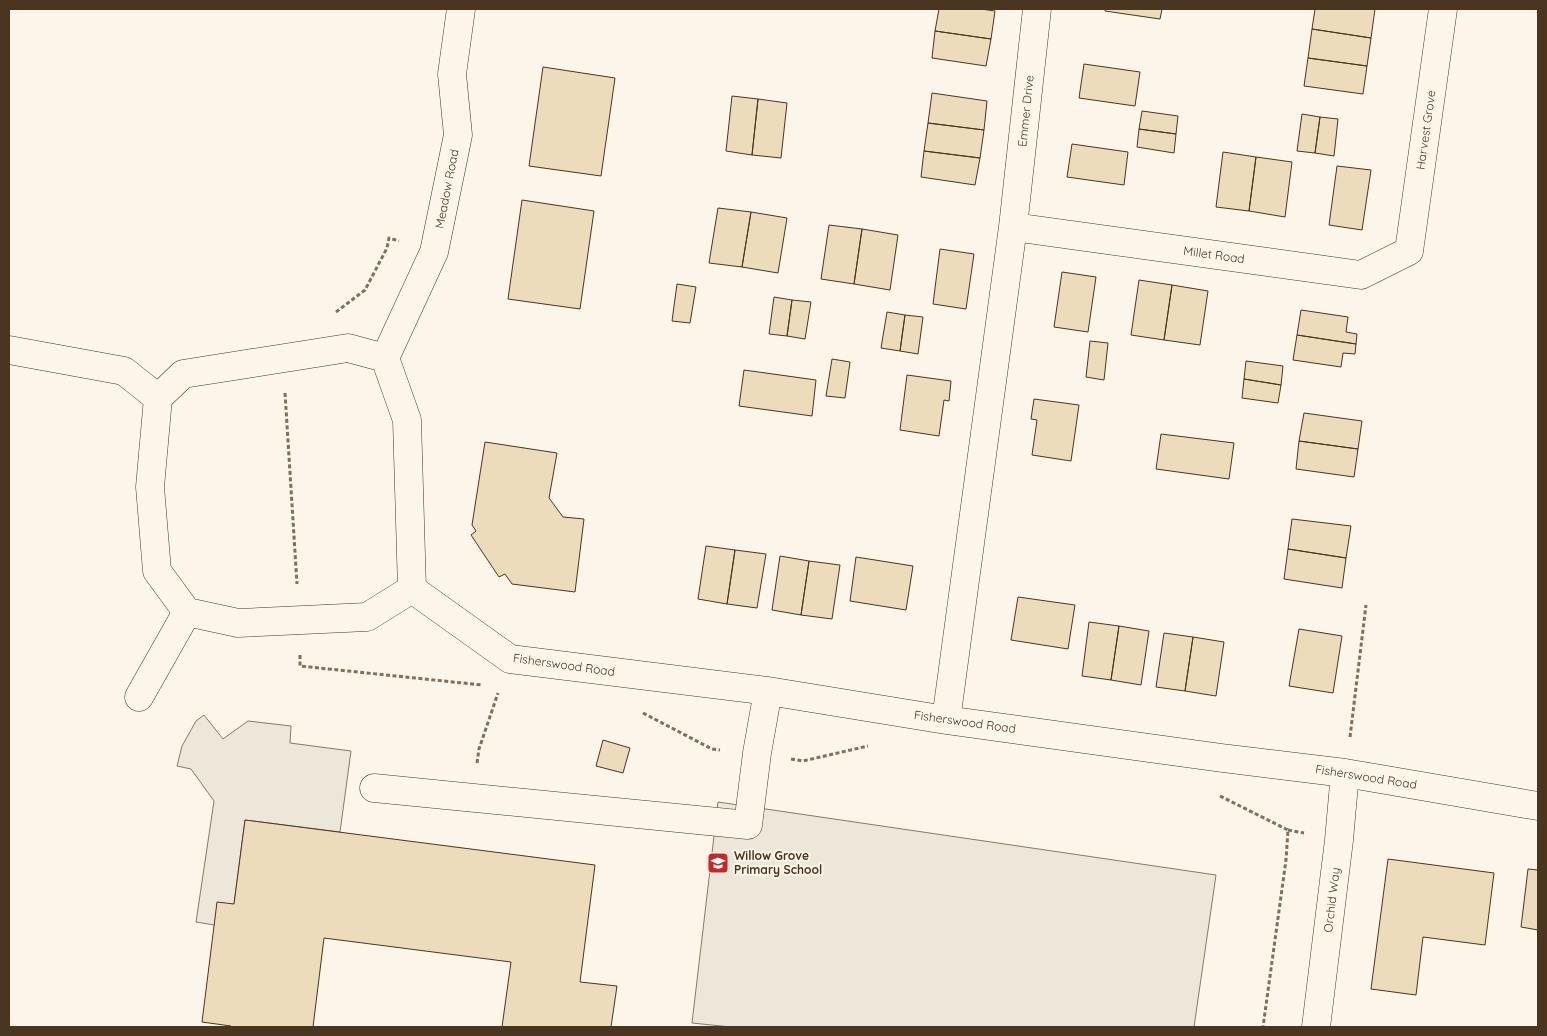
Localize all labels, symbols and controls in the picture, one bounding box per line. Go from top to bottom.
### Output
street label: Emmer Drive [1014,74,1037,148]
street label: Harvest Grove [1413,89,1439,171]
street label: Meadow Road [431,148,462,230]
street label: Millet Road [1182,243,1246,266]
street label: Fisherswood Road [512,650,616,679]
street label: Fisherswood Road [913,707,1017,736]
street label: Fisherswood Road [1314,761,1418,792]
place label: Willow Grove Primary School [734,848,822,877]
school or university icon: Willow Grove Primary School [706,851,730,875]
street label: Orchid Way [1320,867,1343,933]

